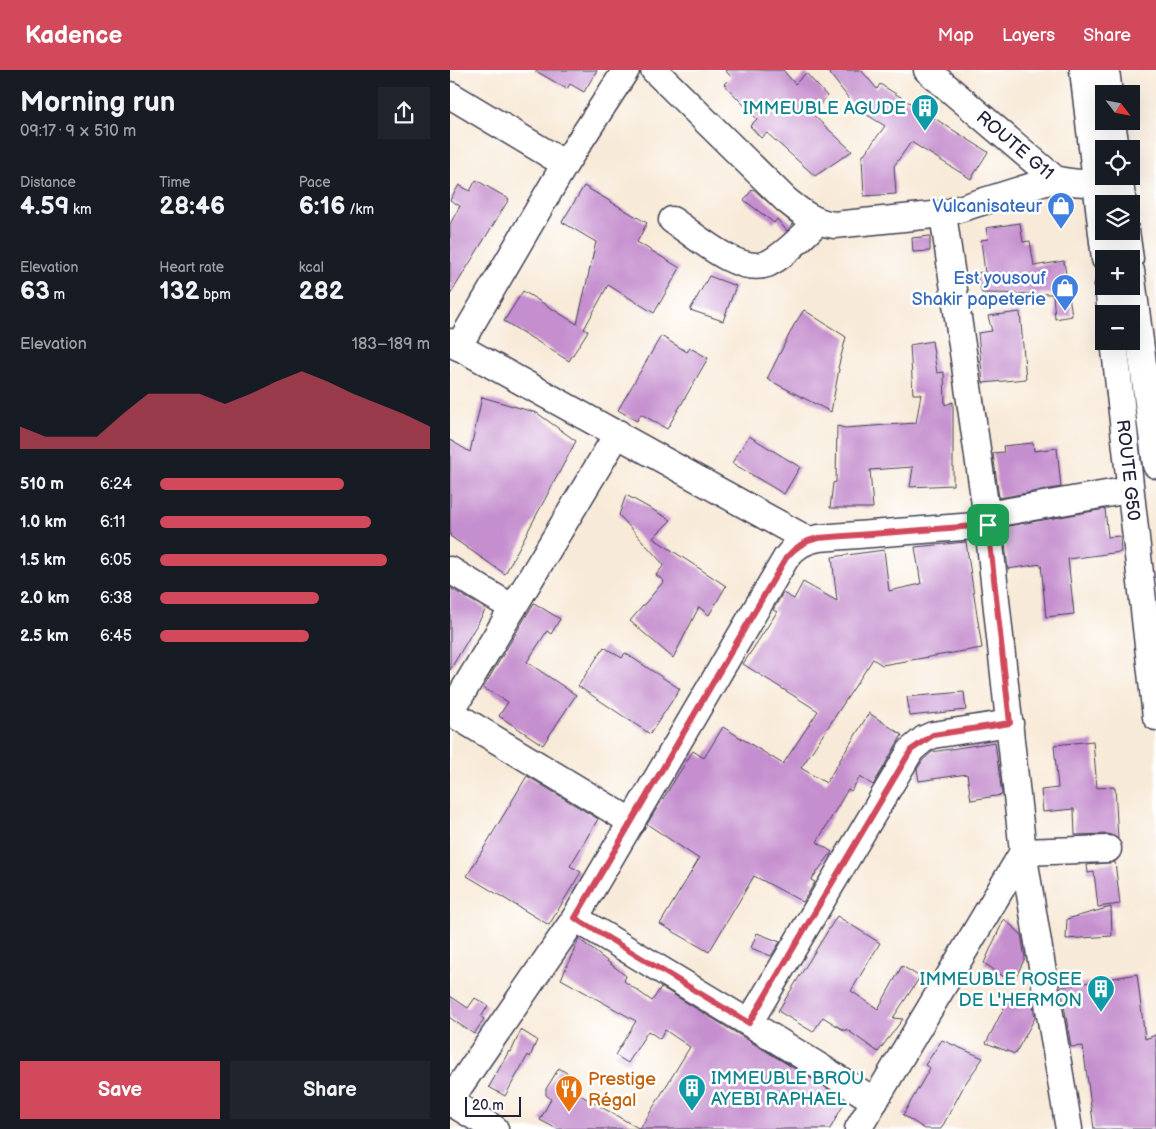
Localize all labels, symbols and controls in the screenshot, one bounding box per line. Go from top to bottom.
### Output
text: Kadence [25,21,122,50]
text: Map [938,25,974,46]
text: Layers [1002,25,1055,46]
text: Share [1083,25,1131,46]
north arrow [1095,85,1140,130]
map controls [1095,85,1140,350]
text: Morning run [20,86,175,119]
button: share [378,87,430,139]
building icon: IMMEUBLE AGUDE [910,93,940,132]
place label: IMMEUBLE AGUDE [743,98,906,119]
street label: ROUTE G11 [972,107,1058,184]
text: 09:17 · 9 × 510 m [20,122,136,141]
button: locate [1095,140,1140,185]
text: Distance [20,174,76,191]
text: Time [159,174,190,191]
text: Pace [299,174,331,191]
text: 4.59 [20,191,69,222]
text: 28:46 [159,191,225,222]
text: 6:16 [299,191,345,222]
shop icon: Vulcanisateur [1046,191,1076,230]
button: layers [1095,195,1140,240]
place label: Vulcanisateur [932,196,1042,217]
text: km [69,201,92,218]
text: /km [345,201,374,218]
button: + [1095,250,1140,295]
text: Elevation [20,259,78,276]
text: Heart rate [159,259,224,276]
text: kcal [299,259,324,276]
place label: Est yousouf Shakir papeterie [912,268,1046,310]
shop icon: Est yousouf Shakir papeterie [1050,273,1080,312]
text: 63 [20,276,50,307]
text: 132 [159,276,199,307]
text: 282 [299,276,344,307]
text: m [50,286,65,303]
text: bpm [199,286,231,303]
button: − [1095,305,1140,350]
text: Elevation [20,335,87,354]
text: 183–189 m [352,335,430,354]
street label: ROUTE G50 [1112,418,1145,522]
text: 510 m [20,475,64,494]
text: 6:24 [100,475,132,494]
pin [967,504,1009,546]
icon: arrive [974,511,1002,539]
text: 1.0 km [20,513,67,532]
text: 6:11 [100,513,125,532]
text: 1.5 km [20,551,66,570]
text: 6:05 [100,551,132,570]
text: 2.0 km [20,589,69,608]
text: 6:38 [100,589,132,608]
text: 2.5 km [20,627,69,646]
text: 6:45 [100,627,132,646]
place label: IMMEUBLE ROSEE DE L'HERMON [920,969,1082,1011]
building icon: IMMEUBLE ROSEE DE L'HERMON [1086,974,1116,1013]
button: Save [20,1061,220,1119]
button: Share [230,1061,430,1119]
place label: IMMEUBLE BROU AYEBI RAPHAEL [711,1068,864,1110]
place label: Prestige Régal [588,1069,656,1111]
building icon: IMMEUBLE BROU AYEBI RAPHAEL [677,1073,707,1112]
restaurant icon: Prestige Régal [554,1074,584,1113]
scale bar [465,1094,521,1117]
text: 20 m [472,1097,504,1114]

